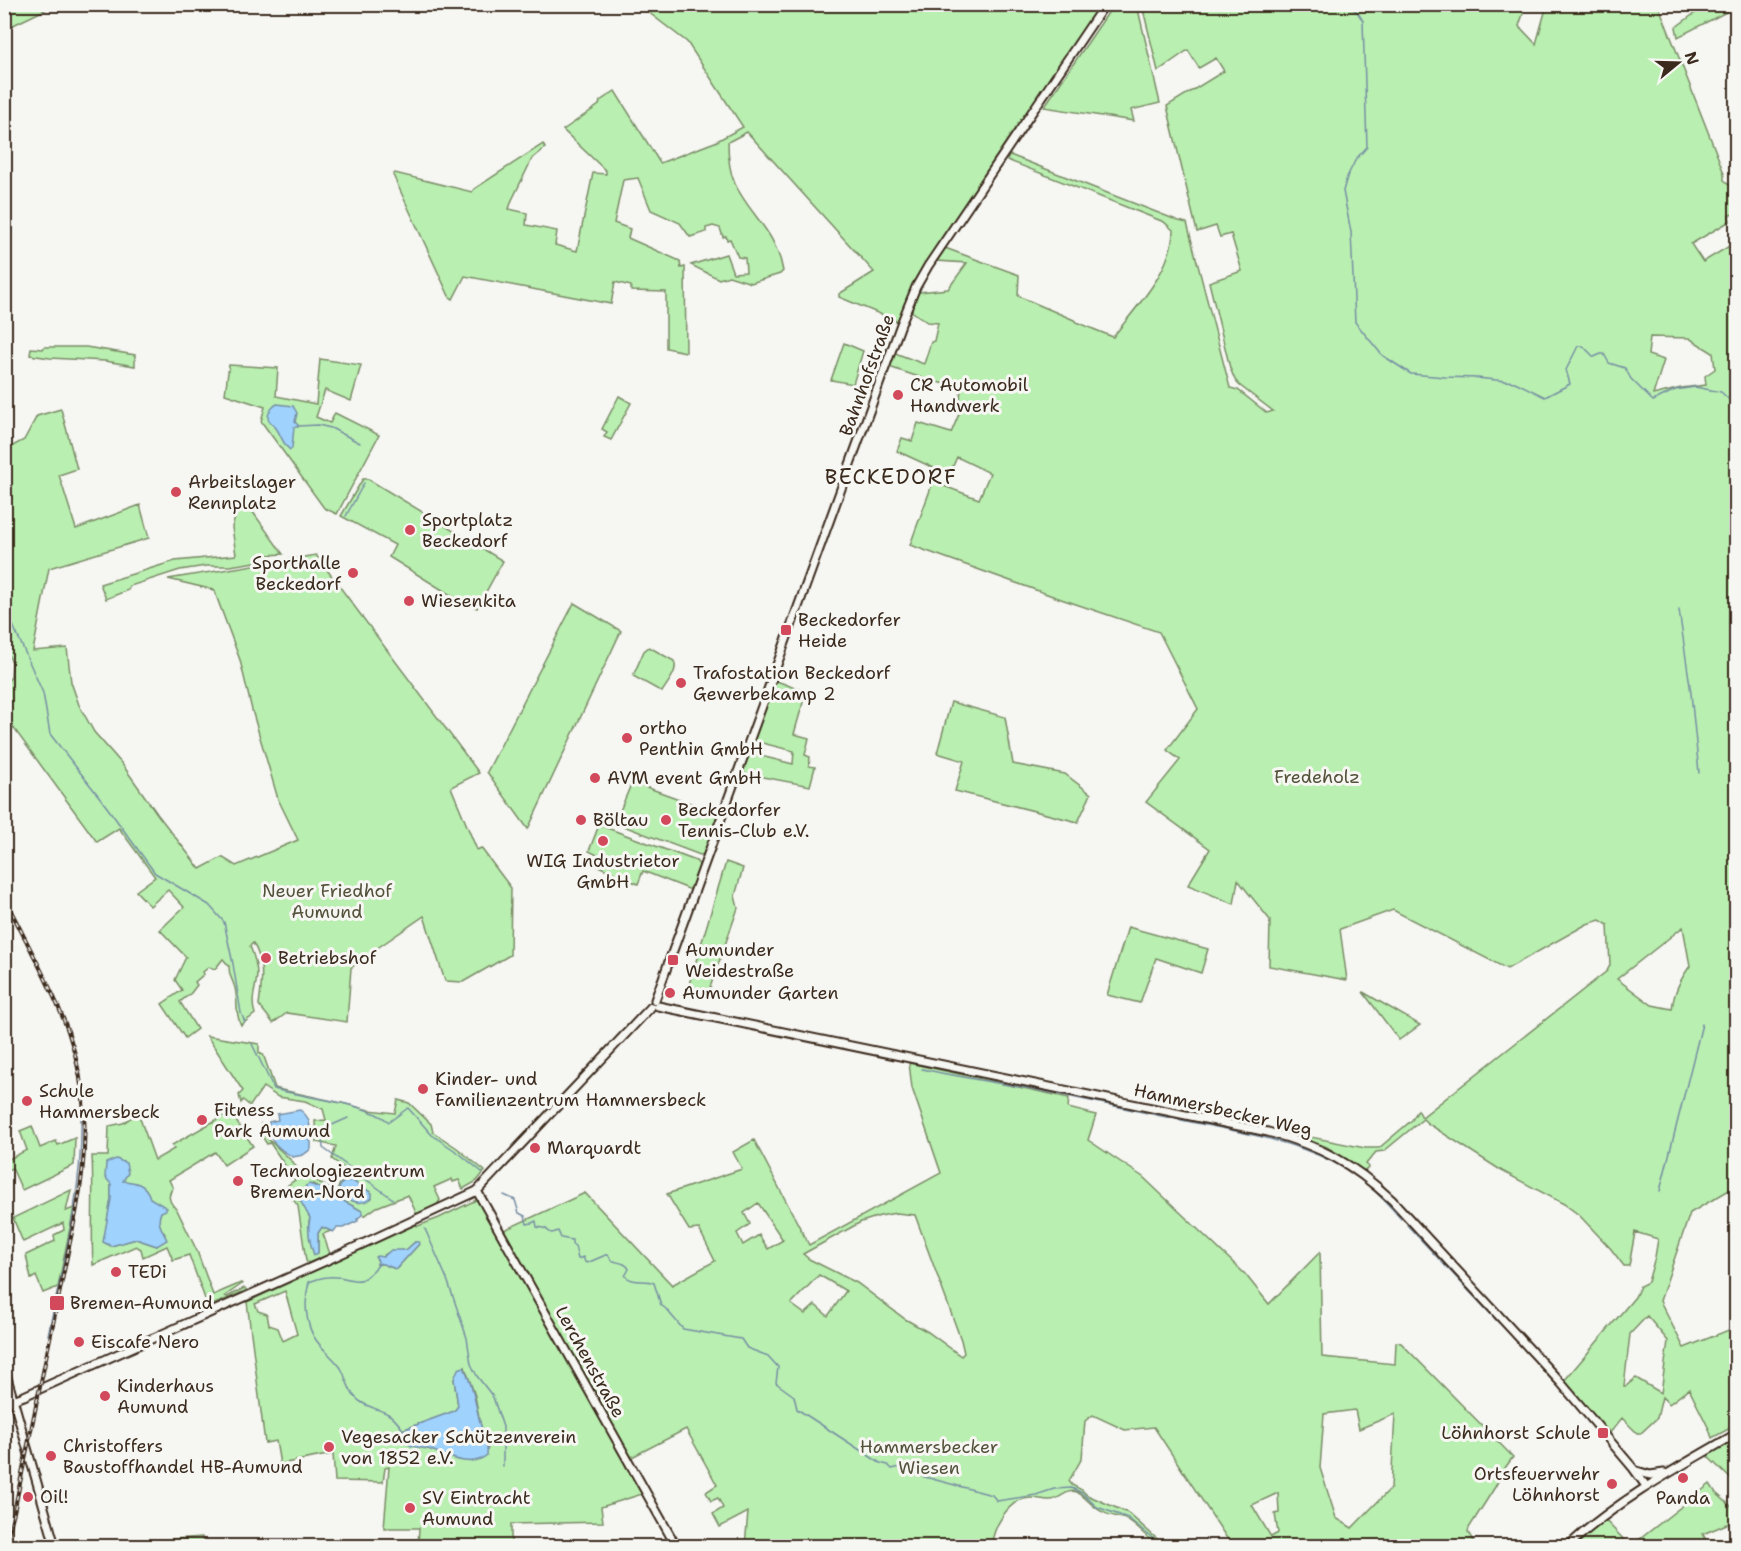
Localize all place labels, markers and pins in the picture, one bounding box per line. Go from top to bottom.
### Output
place label: CR Automobil Handwerk [910,373,1029,418]
marker: CR Automobil Handwerk [891,388,905,402]
place label: Arbeitslager Rennplatz [188,470,296,515]
marker: Arbeitslager Rennplatz [169,485,183,499]
place label: Sportplatz Beckedorf [422,508,513,553]
marker: Sportplatz Beckedorf [403,523,417,537]
place label: Sporthalle Beckedorf [252,551,341,596]
marker: Sporthalle Beckedorf [346,566,360,580]
place label: Wiesenkita [421,589,516,613]
marker: Wiesenkita [402,594,416,608]
place label: Beckedorfer Heide [798,608,901,653]
marker: Beckedorfer Heide [779,623,793,637]
place label: Trafostation Beckedorf Gewerbekamp 2 [693,661,891,706]
marker: Trafostation Beckedorf Gewerbekamp 2 [674,676,688,690]
place label: ortho Penthin GmbH [639,716,763,761]
marker: ortho Penthin GmbH [620,731,634,745]
place label: AVM event GmbH [607,766,762,790]
marker: AVM event GmbH [588,771,602,785]
place label: Beckedorfer Tennis-Club e.V. [678,798,809,843]
place label: Böltau [593,808,648,832]
marker: Böltau [574,813,588,827]
marker: Beckedorfer Tennis-Club e.V. [659,813,673,827]
marker: WIG Industrietor GmbH [596,834,610,848]
place label: WIG Industrietor GmbH [526,849,680,894]
place label: Aumunder Weidestraße [685,938,794,983]
place label: Betriebshof [278,946,377,970]
marker: Betriebshof [259,951,273,965]
marker: Aumunder Weidestraße [666,953,680,967]
place label: Aumunder Garten [682,981,839,1005]
marker: Aumunder Garten [663,986,677,1000]
place label: Kinder- und Familienzentrum Hammersbeck [435,1067,706,1112]
place label: Schule Hammersbeck [39,1079,160,1124]
marker: Kinder- und Familienzentrum Hammersbeck [416,1082,430,1096]
marker: Schule Hammersbeck [20,1094,34,1108]
place label: Fitness Park Aumund [214,1098,330,1143]
marker: Fitness Park Aumund [195,1113,209,1127]
place label: Marquardt [547,1136,641,1160]
marker: Marquardt [528,1141,542,1155]
place label: Technologiezentrum Bremen-Nord [250,1159,425,1204]
marker: Technologiezentrum Bremen-Nord [231,1174,245,1188]
place label: TEDi [128,1260,167,1284]
marker: TEDi [109,1265,123,1279]
place label: Bremen-Aumund [70,1291,213,1315]
marker: Bremen-Aumund [48,1294,66,1312]
place label: Eiscafe Nero [91,1330,199,1354]
marker: Eiscafe Nero [72,1335,86,1349]
place label: Kinderhaus Aumund [117,1374,214,1419]
marker: Kinderhaus Aumund [98,1389,112,1403]
place label: Löhnhorst Schule [1441,1421,1591,1445]
place label: Vegesacker Schützenverein von 1852 e.V. [341,1425,576,1470]
marker: Löhnhorst Schule [1596,1426,1610,1440]
place label: Christoffers Baustoffhandel HB-Aumund [63,1434,303,1479]
marker: Vegesacker Schützenverein von 1852 e.V. [322,1440,336,1454]
marker: Christoffers Baustoffhandel HB-Aumund [44,1449,58,1463]
place label: Ortsfeuerwehr Löhnhorst [1474,1462,1600,1507]
marker: Panda [1676,1471,1690,1485]
marker: Ortsfeuerwehr Löhnhorst [1605,1477,1619,1491]
place label: Oil! [40,1485,68,1509]
place label: SV Eintracht Aumund [422,1486,531,1531]
place label: Panda [1656,1486,1710,1510]
marker: Oil! [21,1490,35,1504]
marker: SV Eintracht Aumund [403,1501,417,1515]

